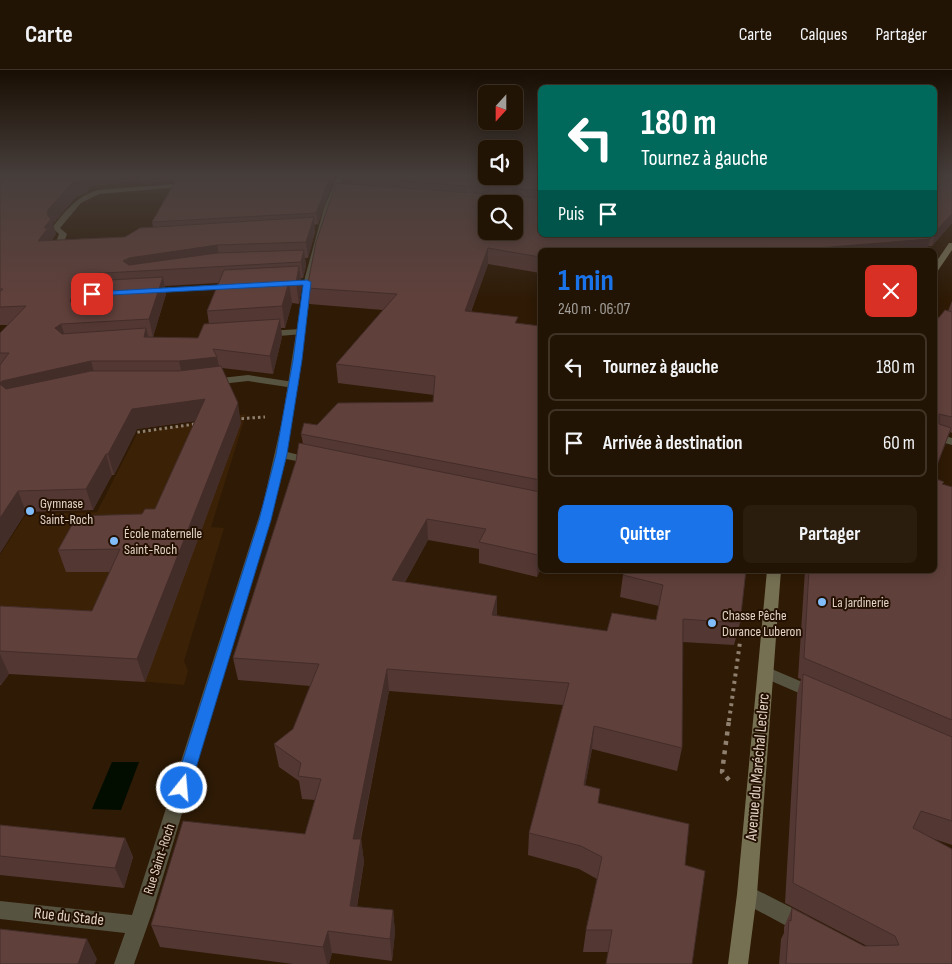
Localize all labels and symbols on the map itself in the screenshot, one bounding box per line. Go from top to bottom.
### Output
north arrow [478,85,522,130]
pin [71,273,113,315]
place label: Gymnase Saint-Roch [40,495,93,528]
marker: Gymnase Saint-Roch [24,505,36,517]
place label: École maternelle Saint-Roch [124,525,202,558]
marker: École maternelle Saint-Roch [108,535,120,547]
place label: La Jardinerie [832,594,889,611]
marker: La Jardinerie [816,596,828,608]
place label: Chasse Pêche Durance Luberon [722,607,801,640]
marker: Chasse Pêche Durance Luberon [706,617,718,629]
street label: Avenue du Maréchal Leclerc [742,693,774,842]
position arrow [155,761,207,813]
street label: Rue Saint-Roch [140,821,178,897]
street label: Rue du Stade [33,904,105,930]

